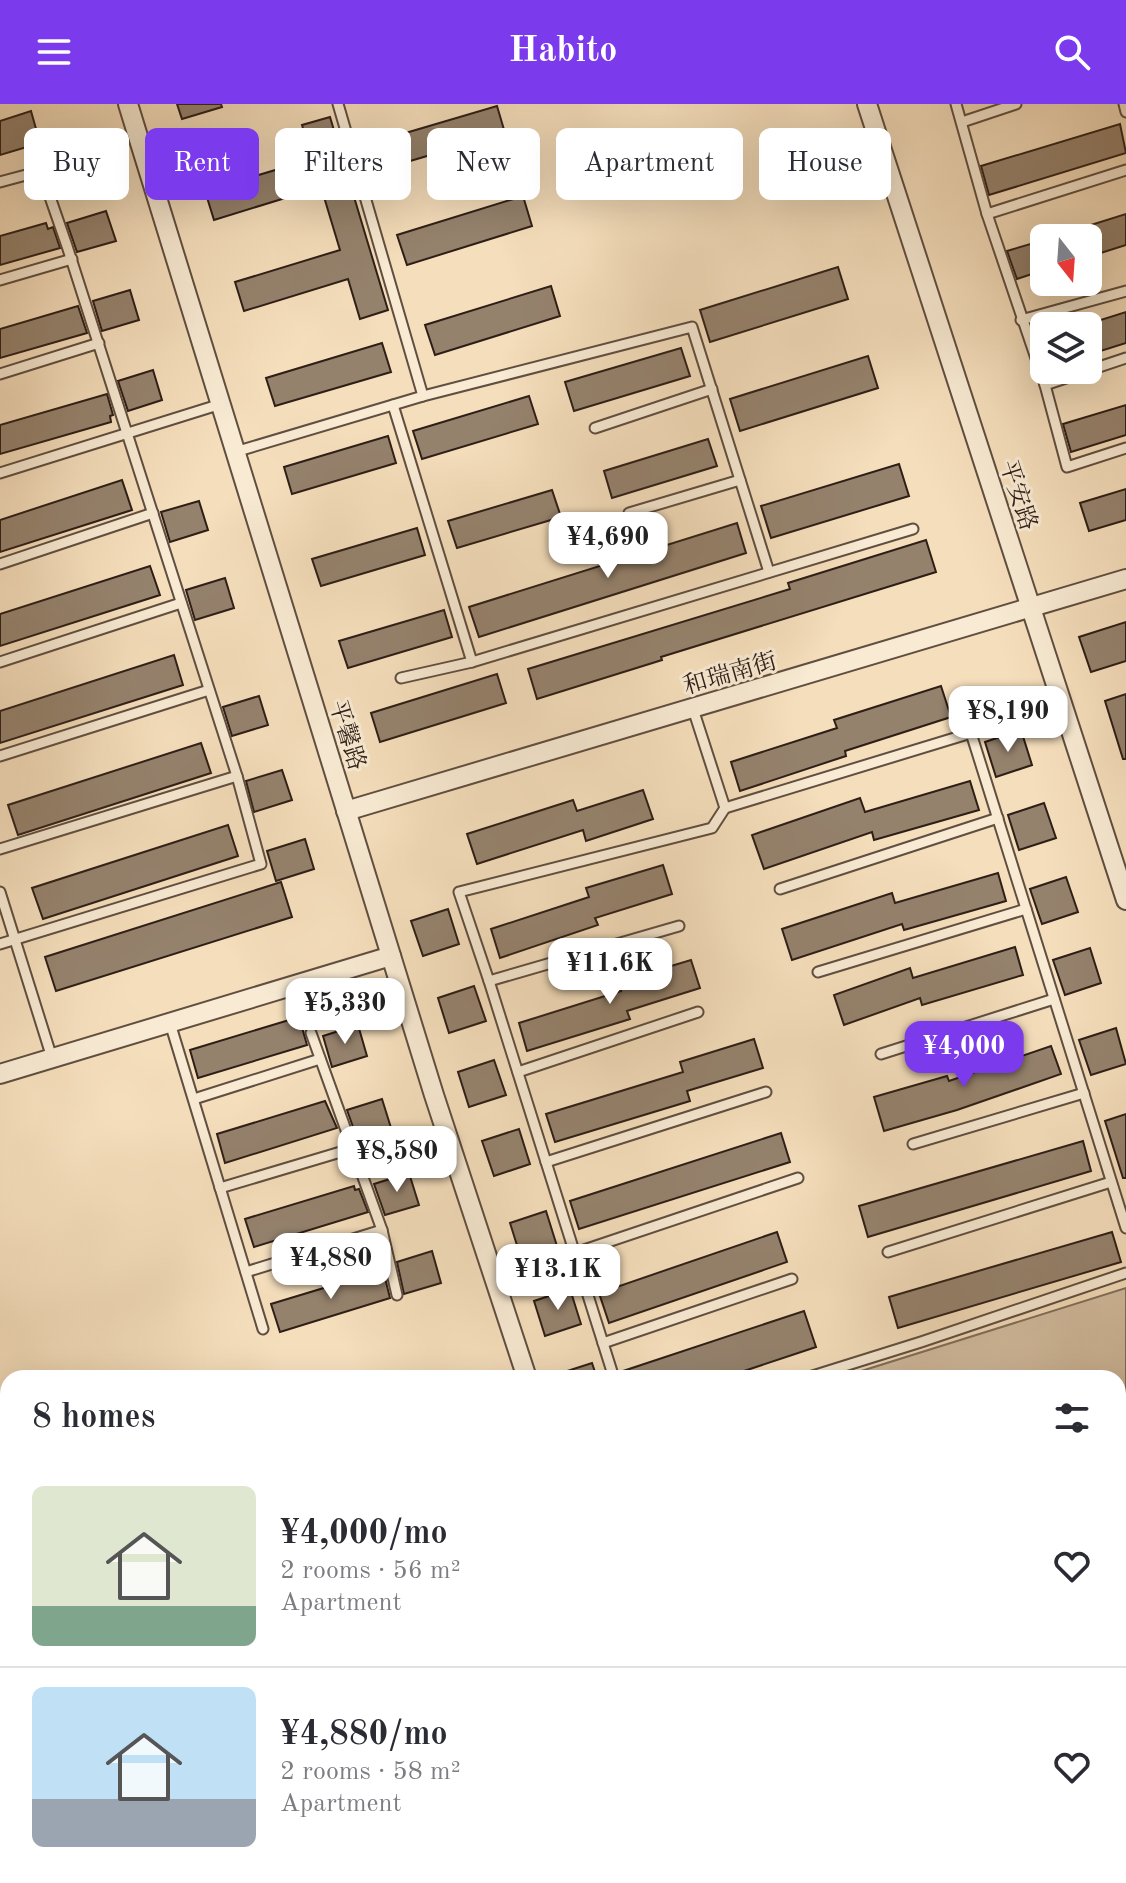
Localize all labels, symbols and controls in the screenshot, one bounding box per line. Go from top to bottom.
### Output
icon: menu [32,30,76,74]
icon: search [1050,30,1094,74]
text: Habito [509,34,617,70]
chip: Buy [24,128,129,200]
chip: Rent [145,128,259,200]
chip: Filters [275,128,411,200]
chip: New [427,128,540,200]
chip: Apartment [556,128,743,200]
chip: House [759,128,891,200]
north arrow [1030,224,1102,296]
map controls [1030,224,1102,384]
button: layers [1030,312,1102,384]
street label: 平安路 [995,457,1042,534]
pin: ¥4,690 [543,512,673,580]
text: ¥4,690 [567,525,649,551]
street label: 和瑞南街 [680,647,780,700]
pin: ¥8,190 [943,686,1073,754]
street label: 平馨路 [324,697,371,774]
text: ¥8,190 [967,699,1049,725]
pin: ¥11.6K [545,938,675,1006]
text: ¥11.6K [566,951,654,977]
pin: ¥5,330 [280,978,410,1046]
text: ¥5,330 [304,991,386,1017]
pin: ¥4,000 [899,1021,1029,1089]
text: ¥4,000 [923,1034,1005,1060]
pin: ¥8,580 [332,1126,462,1194]
text: ¥8,580 [356,1139,438,1165]
pin: ¥4,880 [266,1233,396,1301]
pin: ¥13.1K [493,1244,623,1312]
text: ¥4,880 [290,1246,372,1272]
text: ¥13.1K [514,1257,602,1283]
icon: filters [1050,1396,1094,1440]
text: 8 homes [32,1401,155,1435]
text: ¥4,000/mo [280,1517,448,1551]
icon: home [96,1518,192,1614]
icon: heart [1050,1544,1094,1588]
text: 2 rooms · 56 m² [280,1558,461,1584]
text: Apartment [280,1590,402,1616]
text: ¥4,880/mo [280,1718,448,1752]
icon: home [96,1719,192,1815]
icon: heart [1050,1745,1094,1789]
text: 2 rooms · 58 m² [280,1759,461,1785]
text: Apartment [280,1791,402,1817]

